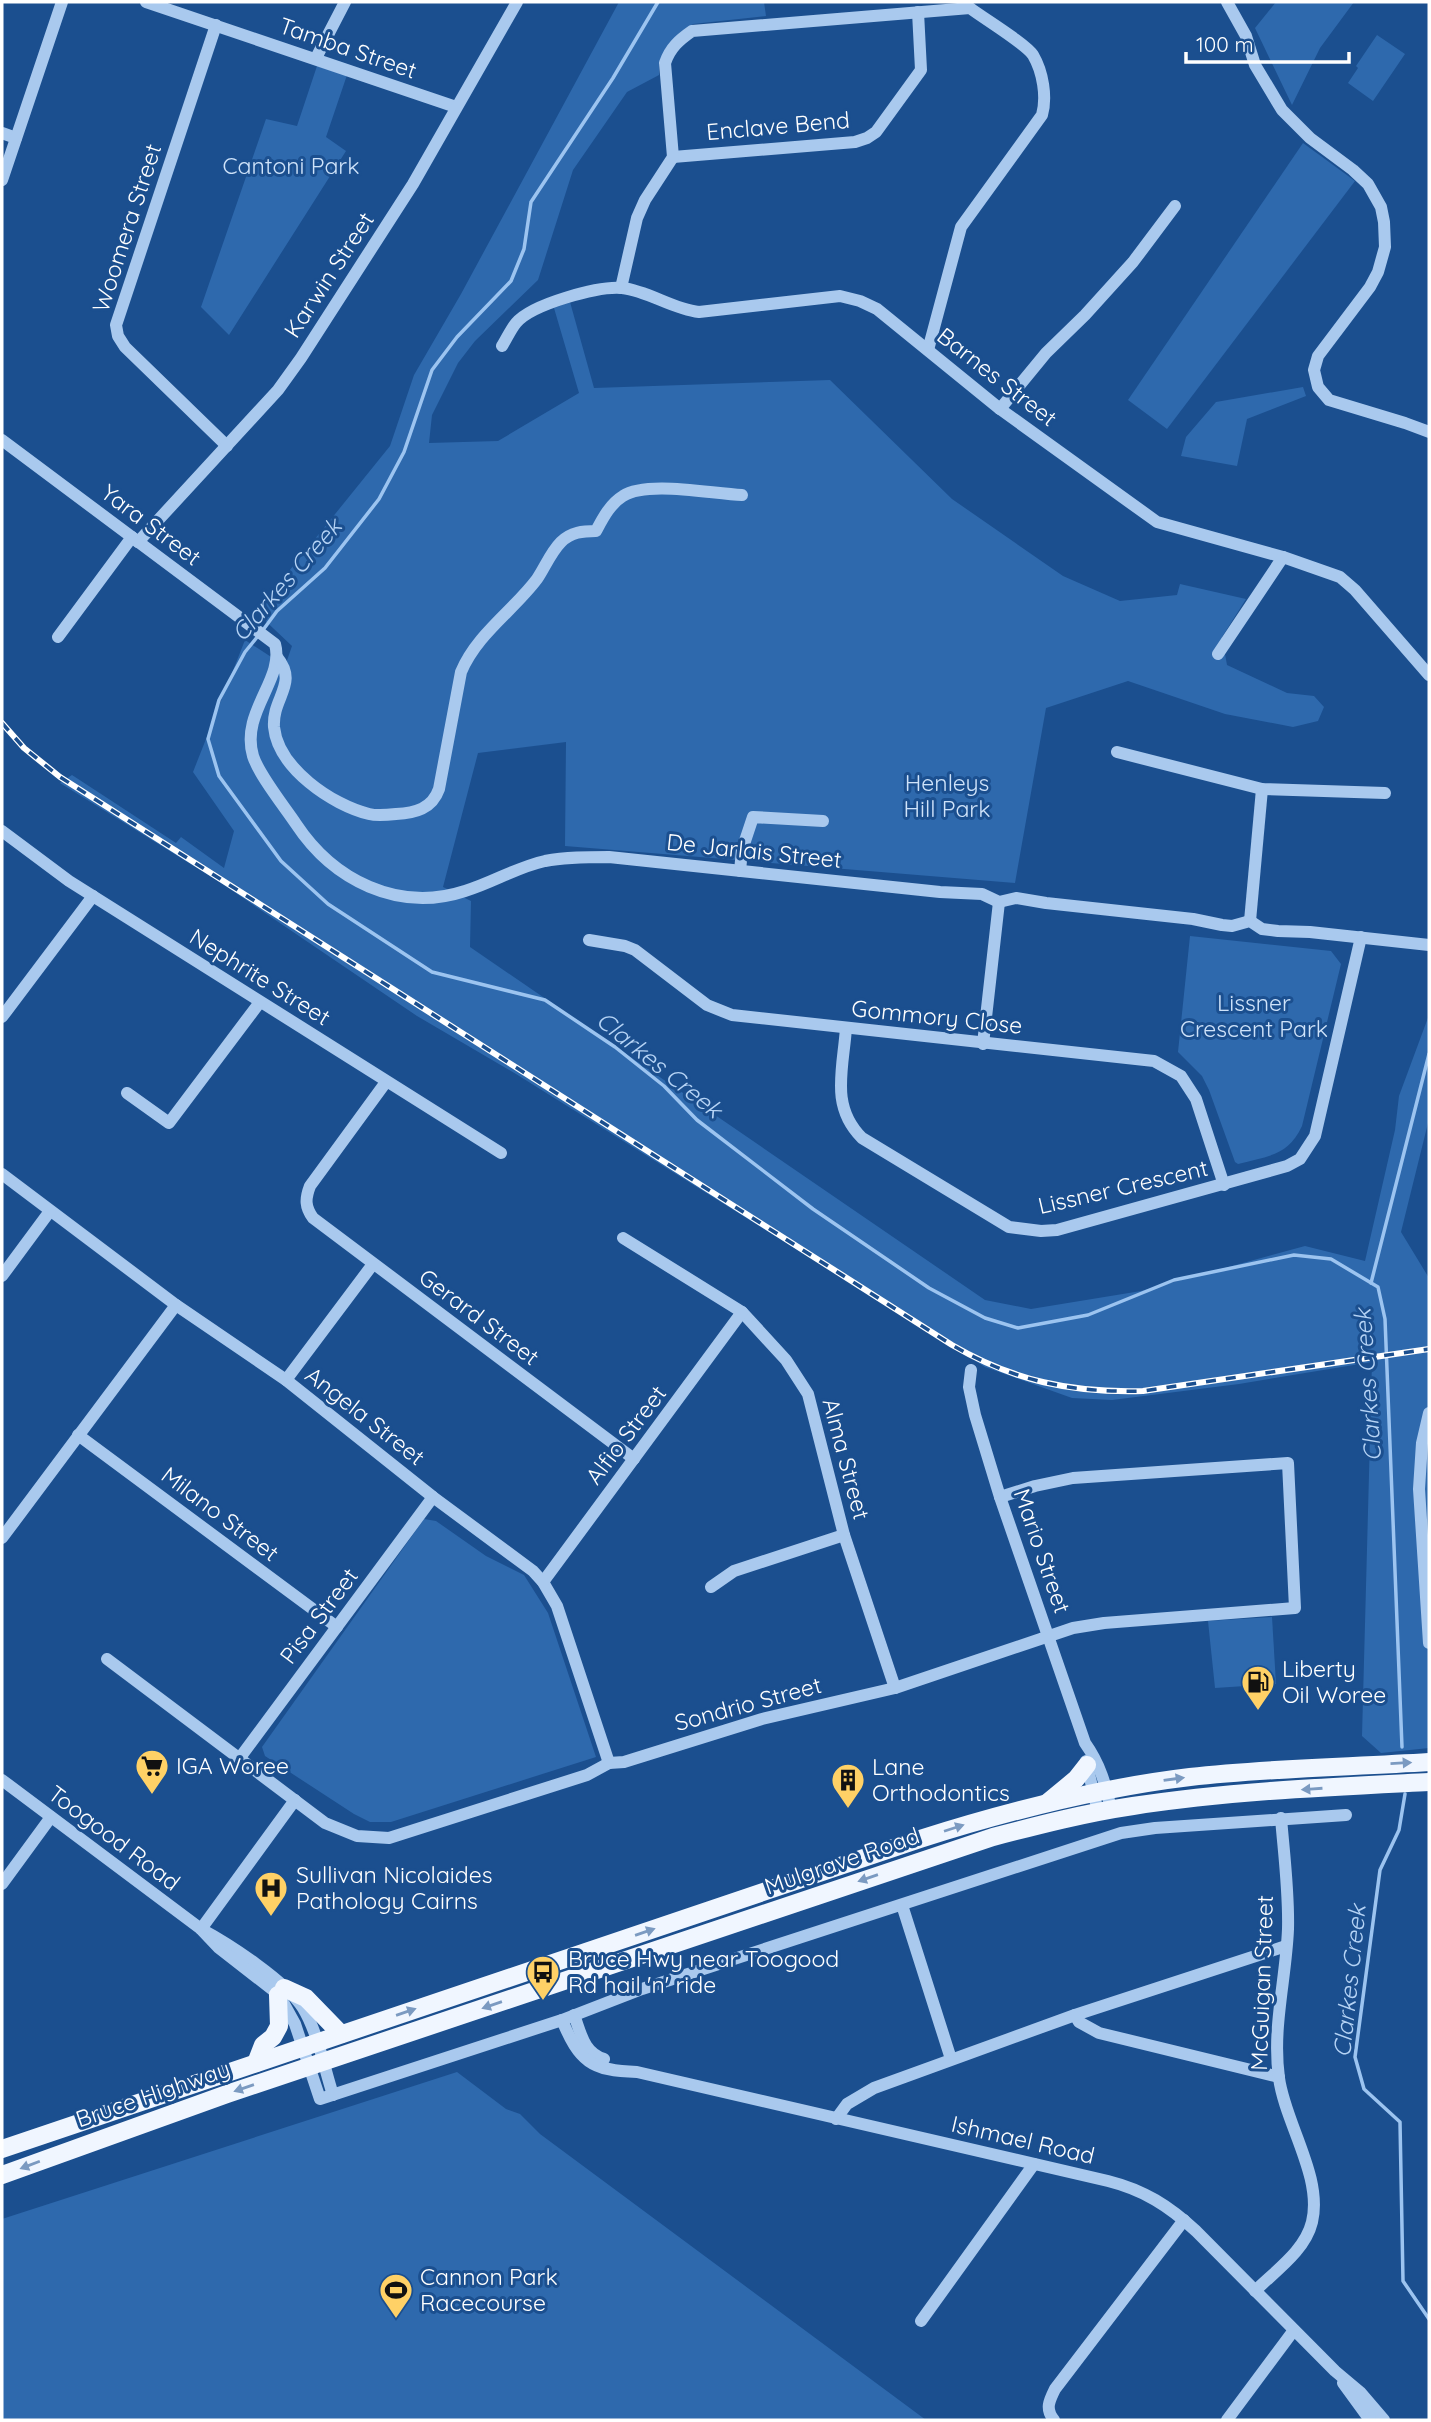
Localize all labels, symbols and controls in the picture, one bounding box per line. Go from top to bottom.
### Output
street label: Tamba Street [276,10,421,85]
scale bar [1186,21,1349,65]
text: 100 m [1196,31,1254,57]
street label: Enclave Bend [705,105,851,146]
street label: Woomera Street [86,140,167,316]
park label: Cantoni Park [222,151,360,180]
street label: Karwin Street [277,206,380,343]
street label: Barnes Street [932,321,1063,432]
street label: Yara Street [96,478,207,572]
water label: Clarkes Creek [225,510,349,647]
park label: Henleys Hill Park [903,768,991,823]
street label: De Jarlais Street [665,827,843,874]
street label: Nephrite Street [185,922,336,1031]
park label: Lissner Crescent Park [1180,988,1328,1043]
street label: Gommory Close [850,993,1024,1040]
water label: Clarkes Creek [591,1004,730,1125]
street label: Lissner Crescent [1035,1153,1211,1220]
street label: Gerard Street [413,1262,545,1371]
water label: Clarkes Creek [1347,1306,1387,1462]
street label: Angela Street [300,1360,431,1471]
street label: Alfio Street [579,1379,672,1490]
street label: Alma Street [816,1395,877,1523]
street label: Milano Street [156,1460,285,1567]
street label: Mario Street [1008,1485,1077,1617]
street label: Pisa Street [273,1562,364,1669]
place label: Liberty Oil Woree [1282,1654,1386,1709]
fuel station icon: Liberty Oil Woree [1239,1663,1277,1712]
street label: Sondrio Street [671,1670,825,1737]
supermarket icon: IGA Woree [133,1747,171,1796]
place label: IGA Woree [176,1751,289,1780]
place label: Lane Orthodontics [872,1752,1010,1807]
one-way arrow [1391,1758,1413,1769]
building icon: Lane Orthodontics [829,1761,867,1810]
one-way arrow [1164,1774,1186,1785]
street label: Toogood Road [43,1779,186,1897]
one-way arrow [1301,1783,1323,1794]
street label: Mulgrave Road [760,1820,923,1901]
one-way arrow [943,1822,964,1833]
place label: Sullivan Nicolaides Pathology Cairns [296,1860,493,1915]
hospital icon: Sullivan Nicolaides Pathology Cairns [252,1869,290,1918]
one-way arrow [857,1873,878,1884]
street label: McGuigan Street [1244,1895,1279,2071]
water label: Clarkes Creek [1326,1901,1372,2059]
one-way arrow [635,1926,656,1936]
place label: Bruce Hwy near Toogood Rd hail 'n' ride [568,1944,839,1999]
bus stop icon: Bruce Hwy near Toogood Rd hail 'n' ride [524,1953,562,2002]
one-way arrow [482,2000,503,2011]
one-way arrow [396,2006,417,2017]
street label: Bruce Highway [72,2054,234,2134]
one-way arrow [233,2083,254,2094]
street label: Ishmael Road [949,2109,1098,2170]
one-way arrow [19,2160,40,2171]
place label: Cannon Park Racecourse [420,2262,558,2317]
sports icon: Cannon Park Racecourse [377,2271,415,2320]

